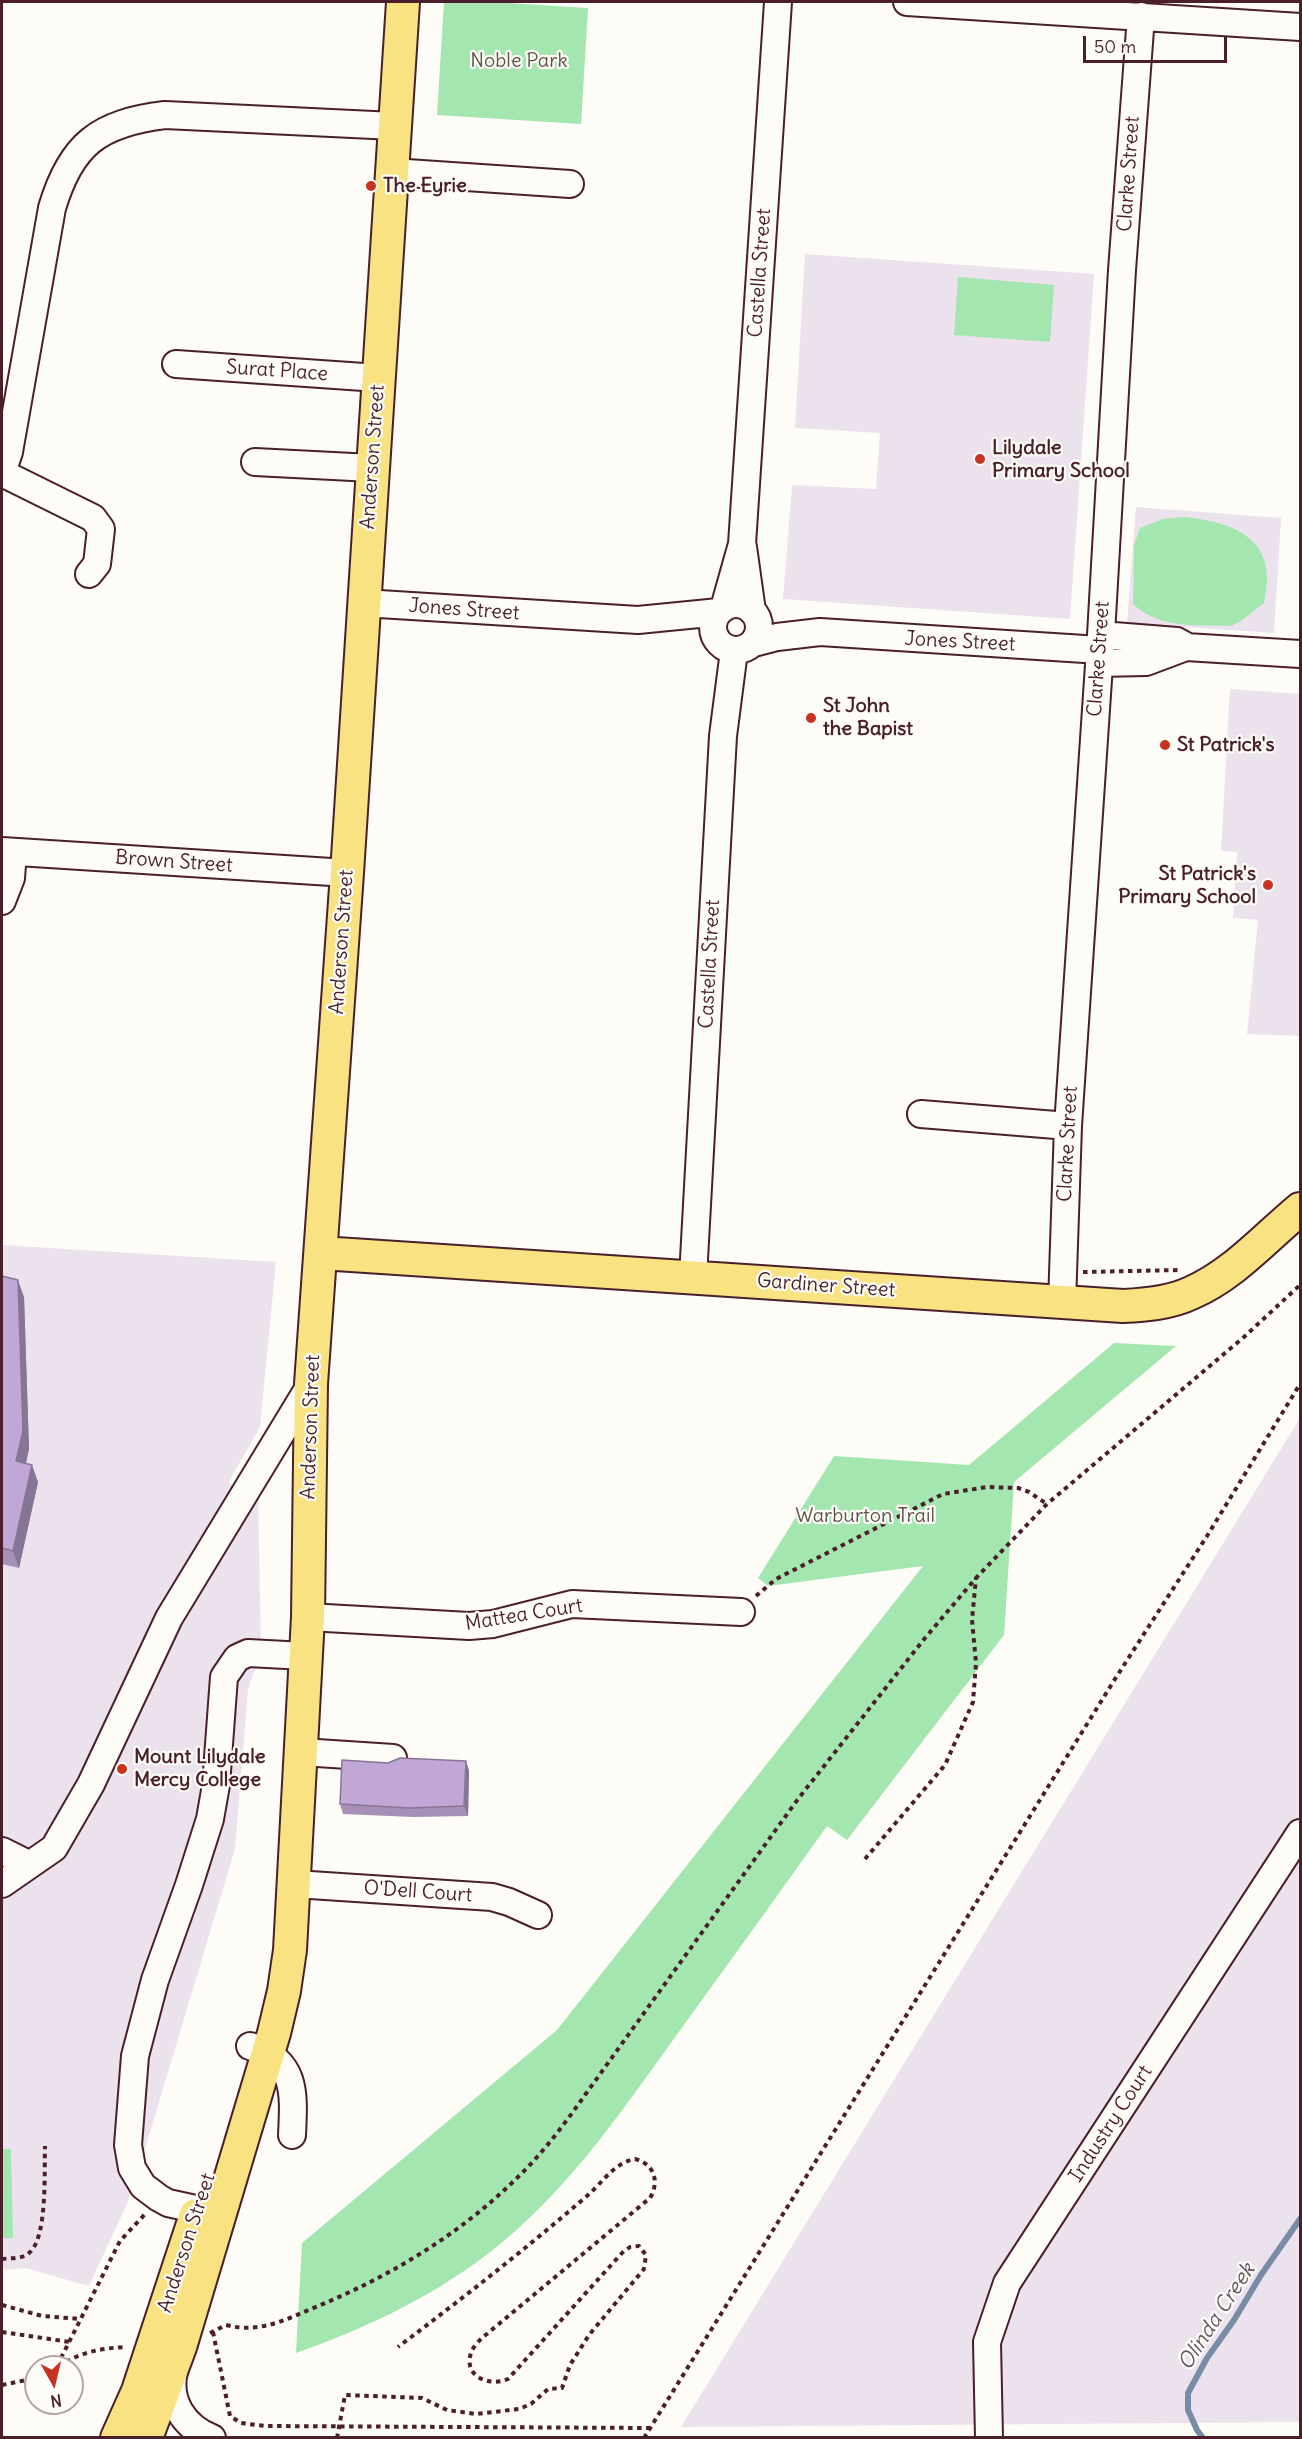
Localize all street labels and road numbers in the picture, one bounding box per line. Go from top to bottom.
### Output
street label: Clarke Street [1113,115,1145,233]
street label: Castella Street [744,208,776,338]
street label: Surat Place [225,355,329,387]
street label: Anderson Street [356,384,390,530]
street label: Jones Street [408,594,520,626]
street label: Clarke Street [1083,600,1115,718]
street label: Jones Street [904,627,1016,657]
street label: Brown Street [114,846,234,878]
street label: Anderson Street [325,869,359,1015]
street label: Castella Street [695,899,725,1029]
street label: Clarke Street [1053,1085,1083,1203]
street label: Gardiner Street [756,1269,896,1303]
street label: Anderson Street [296,1354,326,1500]
street label: Mattea Court [464,1594,584,1636]
street label: O'Dell Court [363,1876,473,1908]
street label: Industry Court [1064,2061,1158,2187]
street label: Anderson Street [153,2170,221,2316]

